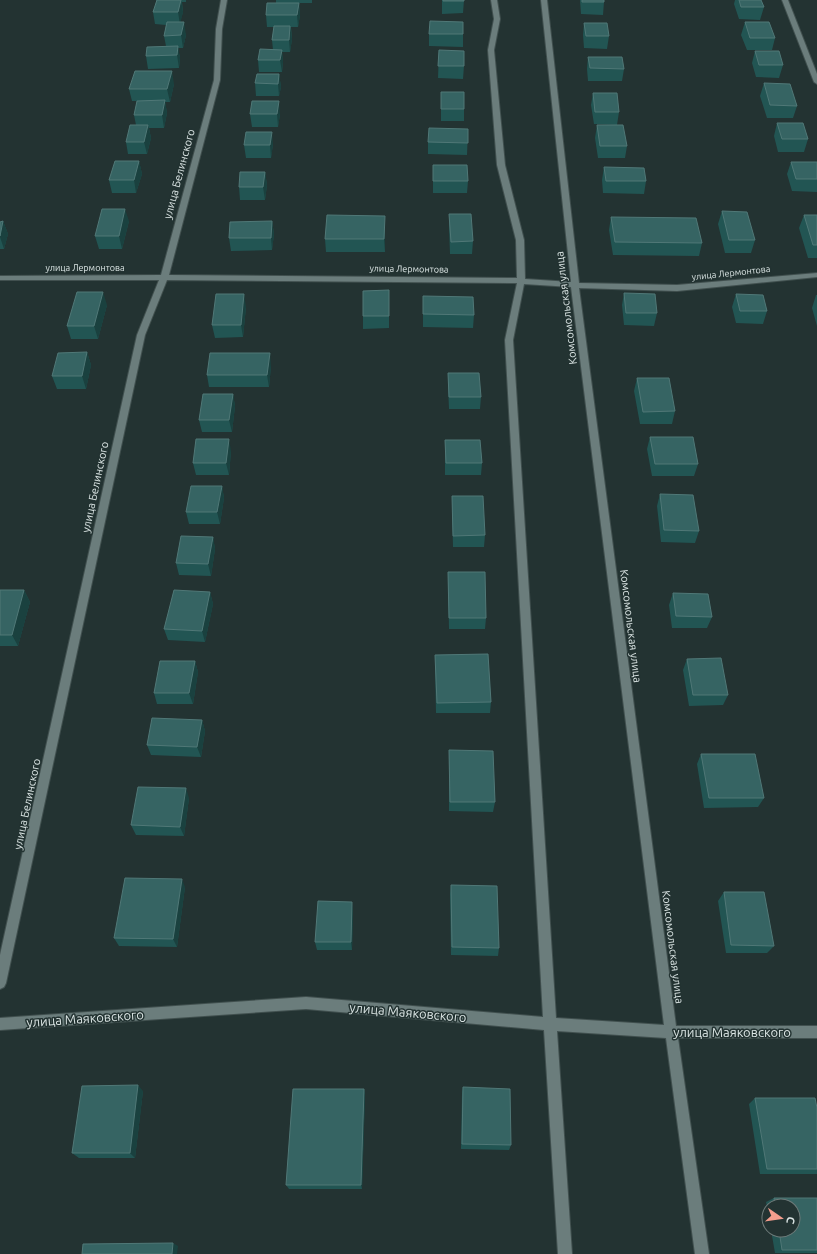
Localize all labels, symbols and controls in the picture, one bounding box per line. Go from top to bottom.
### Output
street label: улица Белинского [161,128,197,220]
street label: Комсомольская улица [553,251,579,365]
street label: улица Лермонтова [45,263,125,273]
street label: улица Лермонтова [369,263,449,275]
street label: улица Лермонтова [691,264,771,282]
street label: улица Белинского [79,440,111,534]
street label: Комсомольская улица [618,569,644,683]
street label: улица Белинского [11,757,43,851]
street label: Комсомольская улица [660,890,686,1004]
street label: улица Маяковского [349,1000,467,1024]
street label: улица Маяковского [26,1007,144,1029]
street label: улица Маяковского [673,1025,791,1039]
north arrow [761,1198,801,1238]
text: С [784,1215,797,1225]

